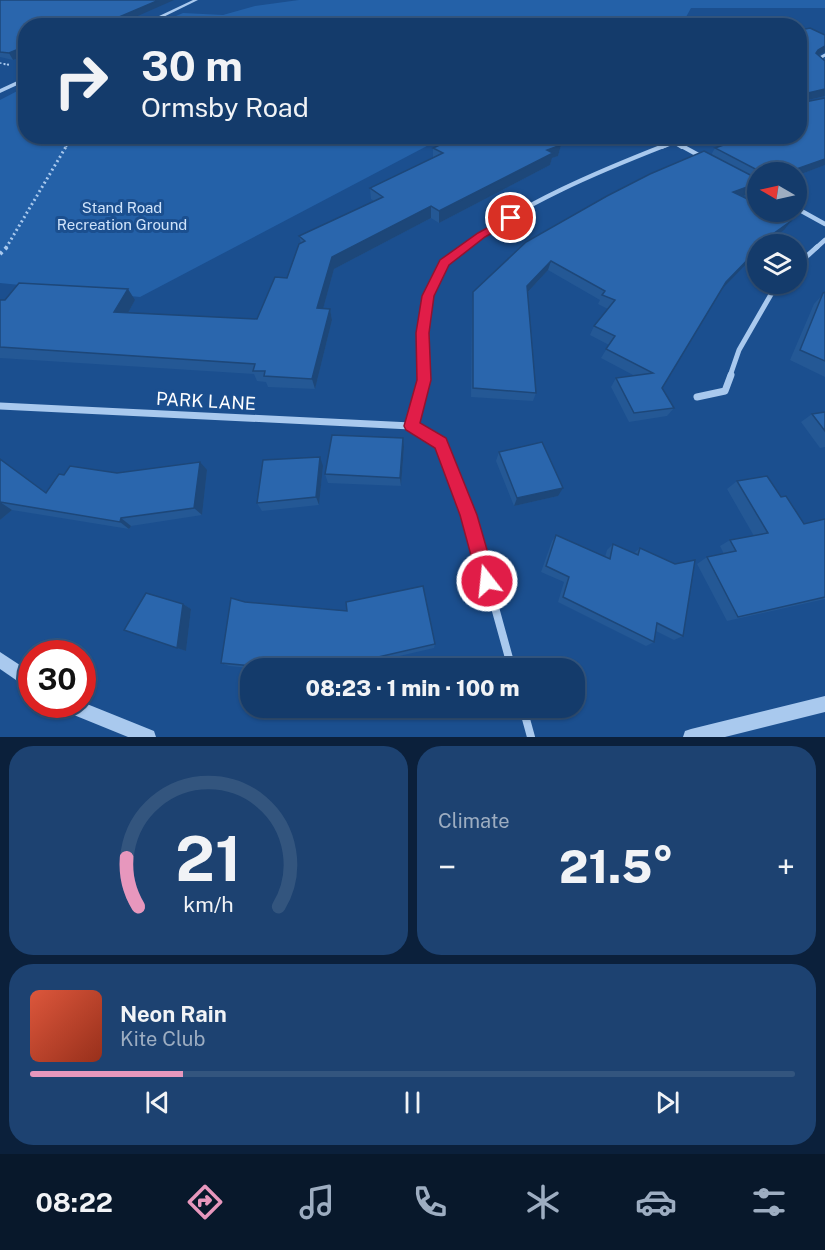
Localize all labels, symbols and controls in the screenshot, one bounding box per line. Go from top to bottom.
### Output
text: 30 m [141,41,243,90]
icon: right [42,42,120,120]
text: Ormsby Road [141,91,309,123]
north arrow [747,162,807,222]
map controls [747,162,807,294]
pin [485,192,536,243]
park label: Stand Road Recreation Ground [57,199,187,233]
icon: arrive [494,201,527,234]
button: layers [747,234,807,294]
street label: PARK LANE [155,388,257,414]
position arrow [455,549,519,613]
speed limit sign: 30 [18,640,96,718]
text: 08:23 · 1 min · 100 m [306,675,519,701]
text: Climate [438,809,510,833]
text: 21 [175,822,242,895]
text: 21.5° [559,840,674,893]
text: − [438,848,456,886]
text: + [777,848,795,886]
text: km/h [183,893,234,918]
text: Neon Rain [120,1001,227,1027]
text: Kite Club [120,1027,205,1051]
icon: previous [141,1086,174,1119]
icon: pause [396,1086,429,1119]
icon: next [651,1086,684,1119]
icon: directions [184,1181,226,1223]
icon: music [296,1181,338,1223]
icon: phone [409,1181,451,1223]
icon: climate [522,1181,564,1223]
icon: car [635,1181,677,1223]
icon: filters [748,1181,790,1223]
text: 08:22 [35,1186,113,1218]

